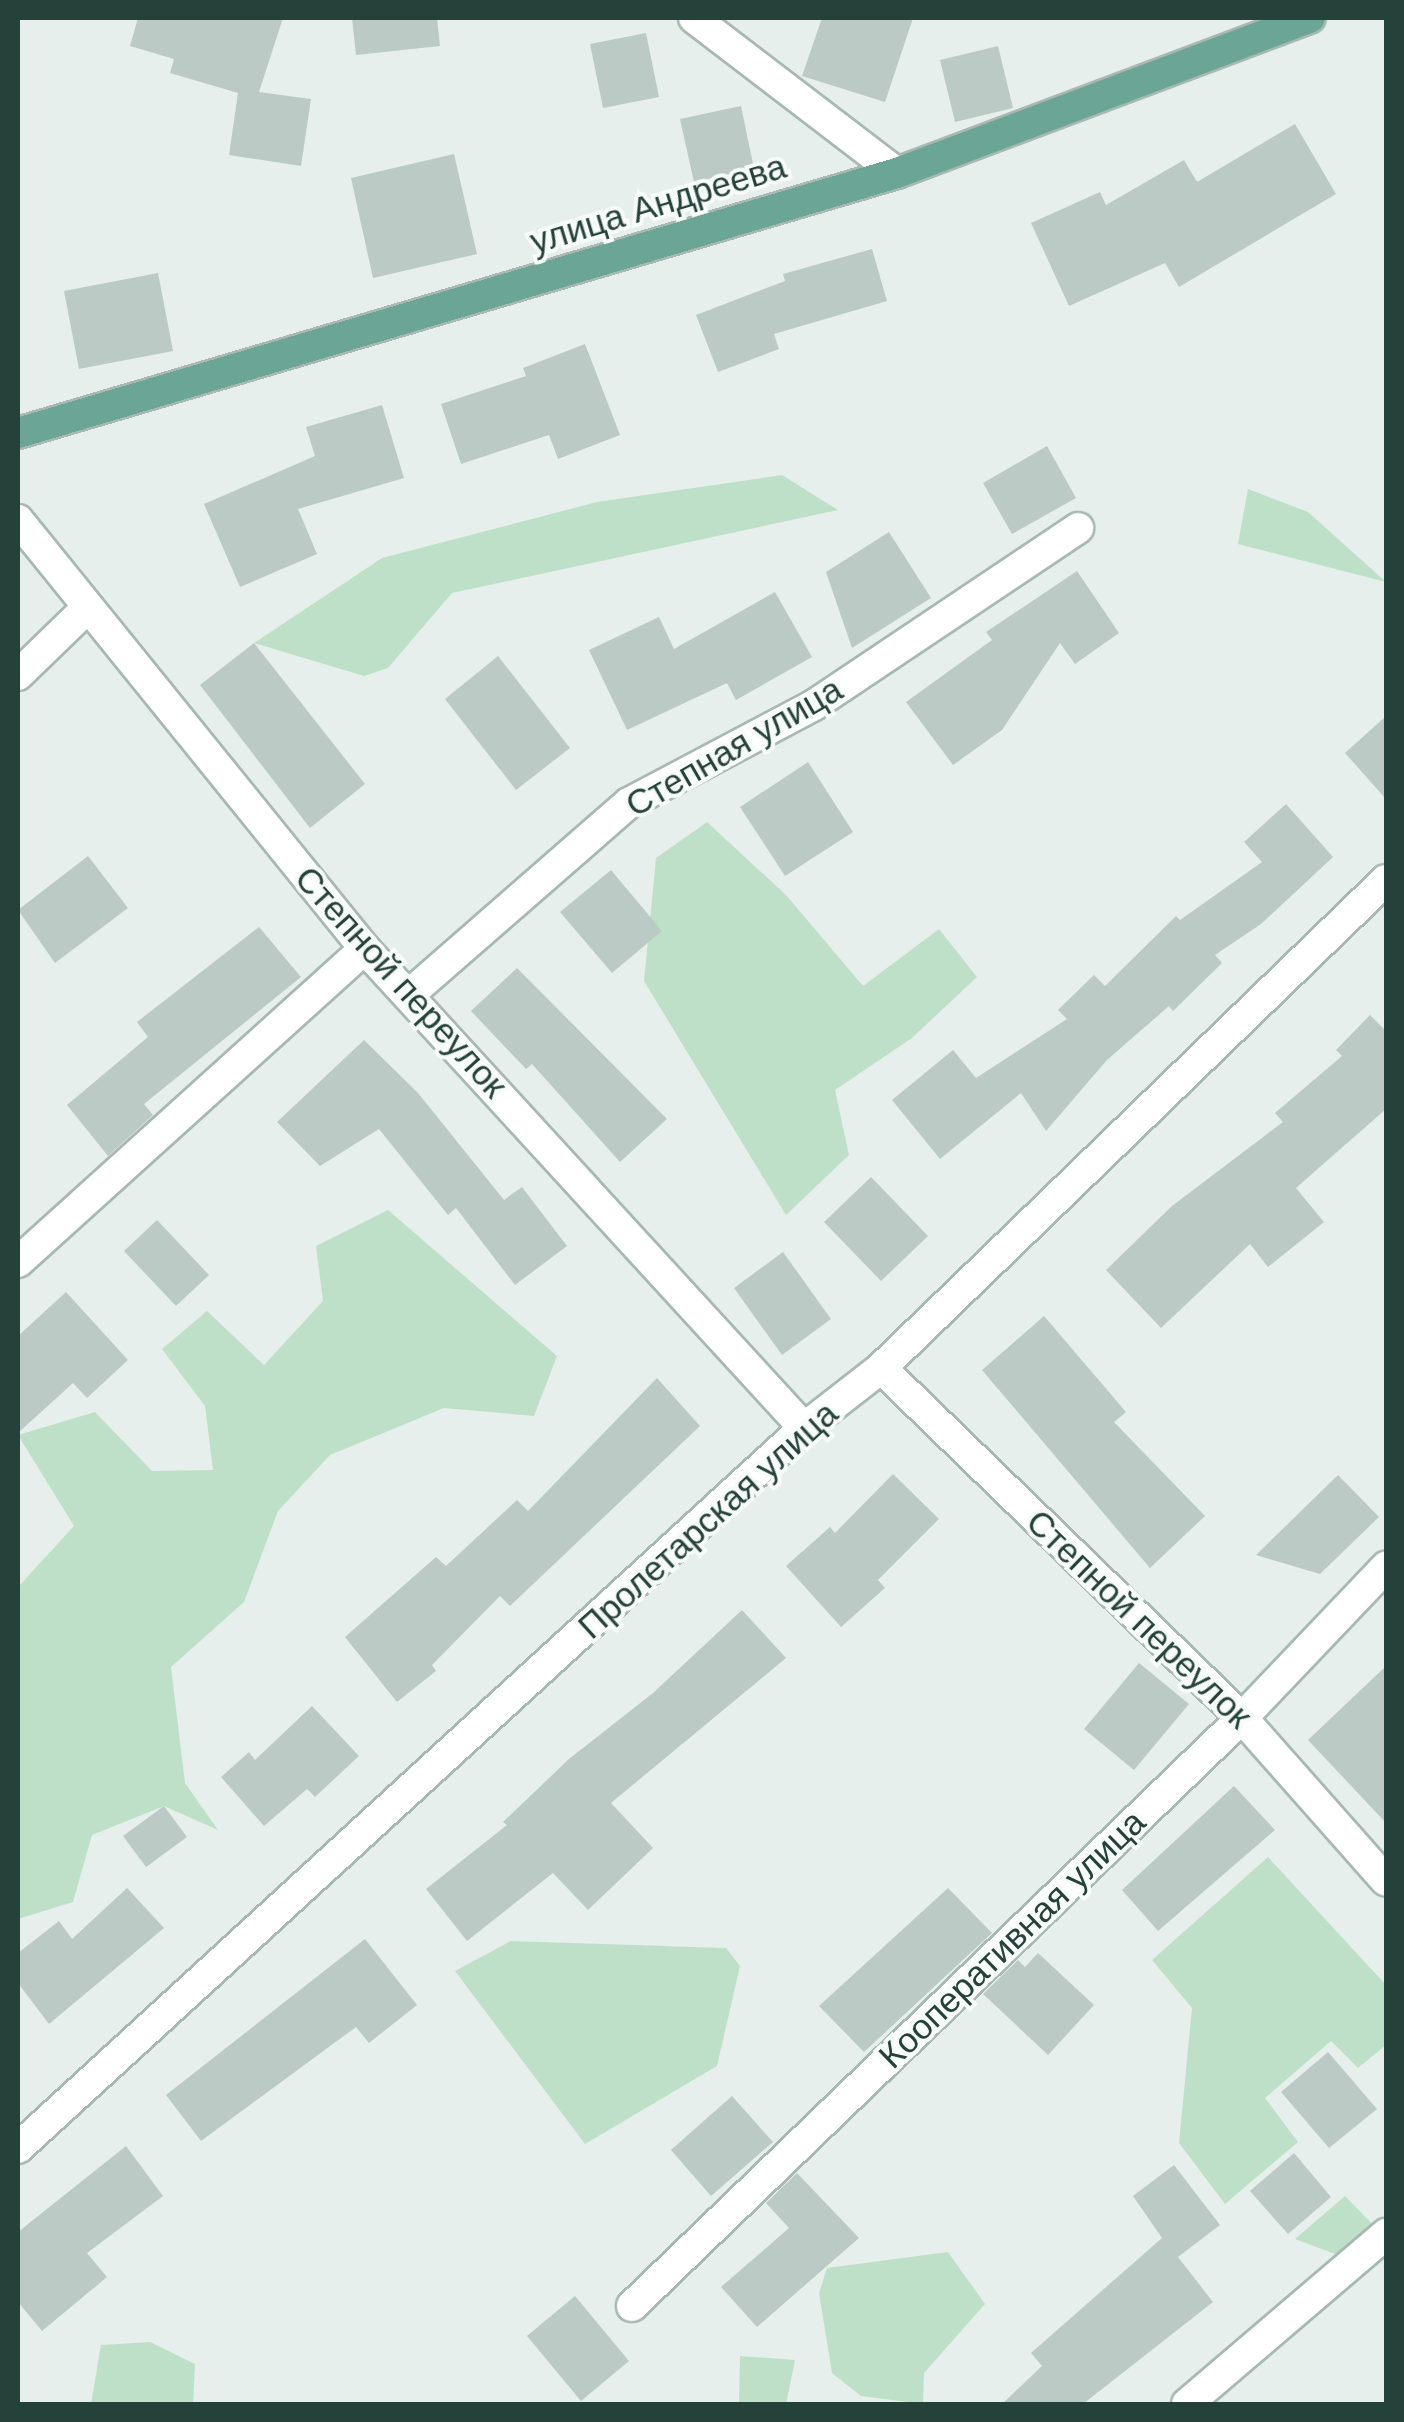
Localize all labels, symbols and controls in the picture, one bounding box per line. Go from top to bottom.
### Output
street label: улица Андреева [525,145,791,263]
street label: Степная улица [618,668,850,826]
street label: Степной переулок [286,858,516,1106]
street label: Пролетарская улица [570,1392,846,1648]
street label: Степной переулок [1018,1501,1260,1737]
street label: Кооперативная улица [870,1801,1154,2077]

